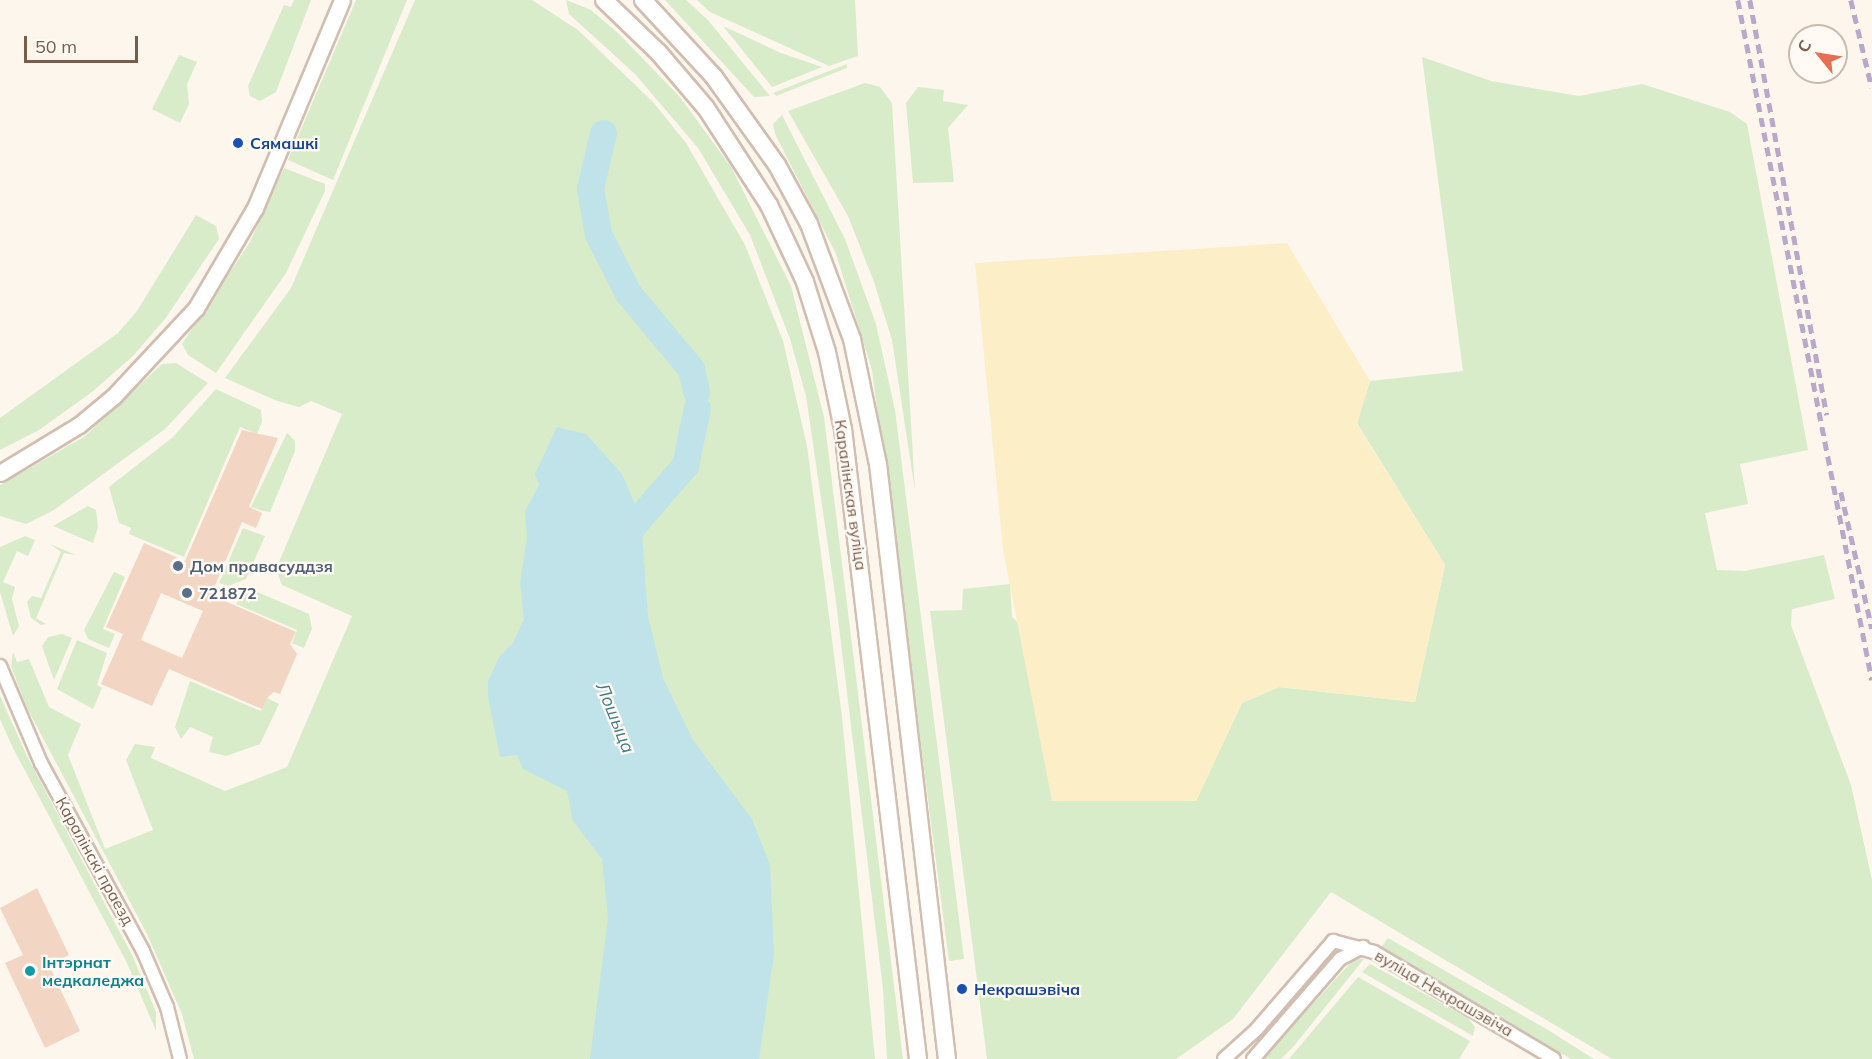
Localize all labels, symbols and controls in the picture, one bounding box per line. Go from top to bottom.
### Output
scale bar [27,24,141,62]
north arrow [1788,24,1848,84]
text: 50 m [35,35,77,58]
text: С [1793,36,1816,56]
place label: Сямашкі [250,133,318,153]
marker: Сямашкі [231,136,245,150]
street label: Каралінская вуліца [831,418,871,572]
place label: Дом правасуддзя [190,556,333,576]
marker: Дом правасуддзя [171,559,185,573]
place label: 721872 [199,583,257,603]
marker: 721872 [180,586,194,600]
water label: Лошыца [591,680,639,756]
street label: Каралінскі праезд [52,794,138,928]
street label: вуліца Некрашэвіча [1371,946,1517,1040]
place label: Інтэрнат медкаледжа [42,952,144,990]
marker: Інтэрнат медкаледжа [23,964,37,978]
place label: Некрашэвіча [974,979,1080,999]
marker: Некрашэвіча [955,982,969,996]

